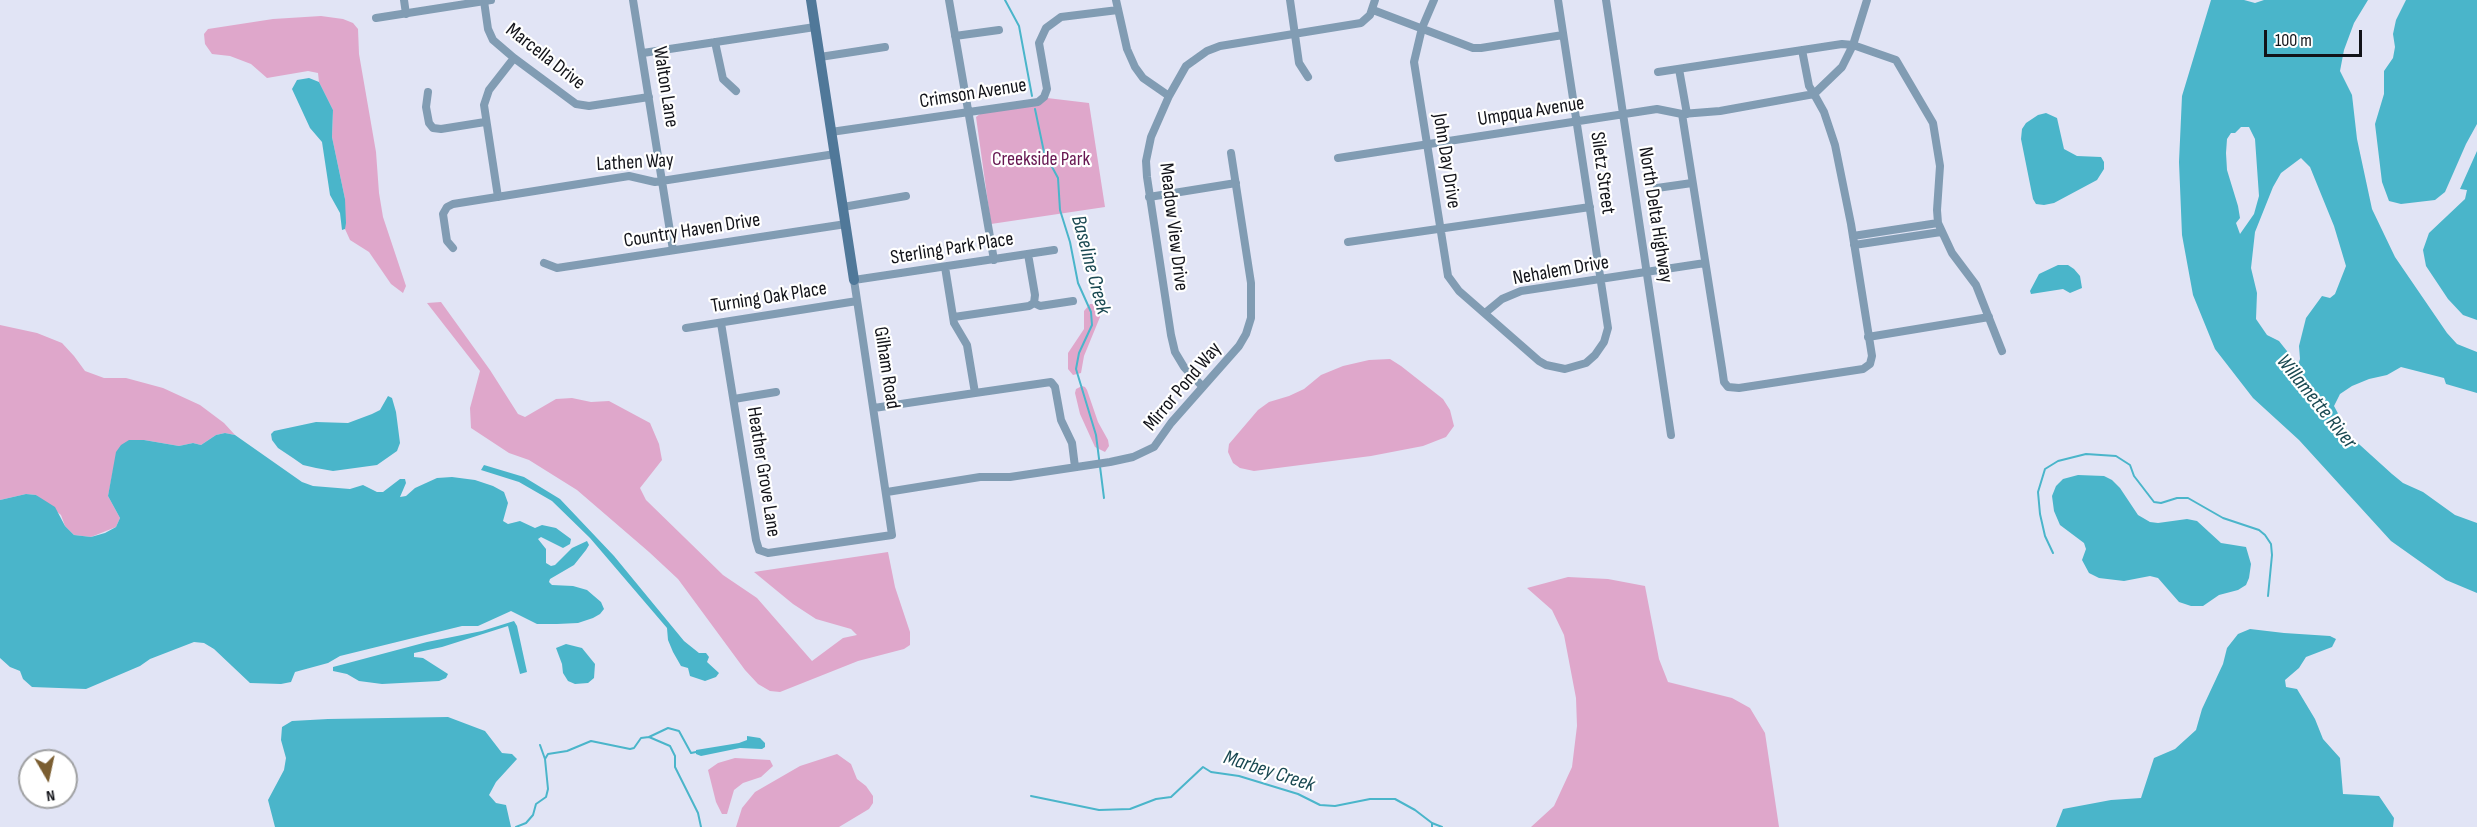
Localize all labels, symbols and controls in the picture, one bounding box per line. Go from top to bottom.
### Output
scale bar [2267,18,2364,56]
street label: Marcella Drive [500,19,590,95]
text: 100 m [2275,30,2312,51]
street label: Walton Lane [647,45,683,129]
street label: Crimson Avenue [918,74,1028,114]
street label: Umpqua Avenue [1476,92,1586,132]
street label: John Day Drive [1427,112,1465,210]
street label: Siletz Street [1584,130,1620,216]
street label: North Delta Highway [1632,145,1678,285]
park label: Creekside Park [992,148,1090,172]
street label: Lathen Way [596,149,674,177]
street label: Meadow View Drive [1153,162,1193,292]
street label: Country Haven Drive [622,208,762,254]
water label: Baseline Creek [1065,213,1115,317]
street label: Sterling Park Place [889,227,1015,271]
street label: Nehalem Drive [1511,251,1611,291]
street label: Turning Oak Place [709,277,829,319]
street label: Gilham Road [868,325,904,411]
street label: Mirror Pond Way [1139,338,1227,436]
water label: Willamette River [2270,350,2362,454]
street label: Heather Grove Lane [741,405,785,539]
water label: Marbey Creek [1220,745,1318,799]
north arrow [18,749,78,809]
text: N [45,785,56,805]

